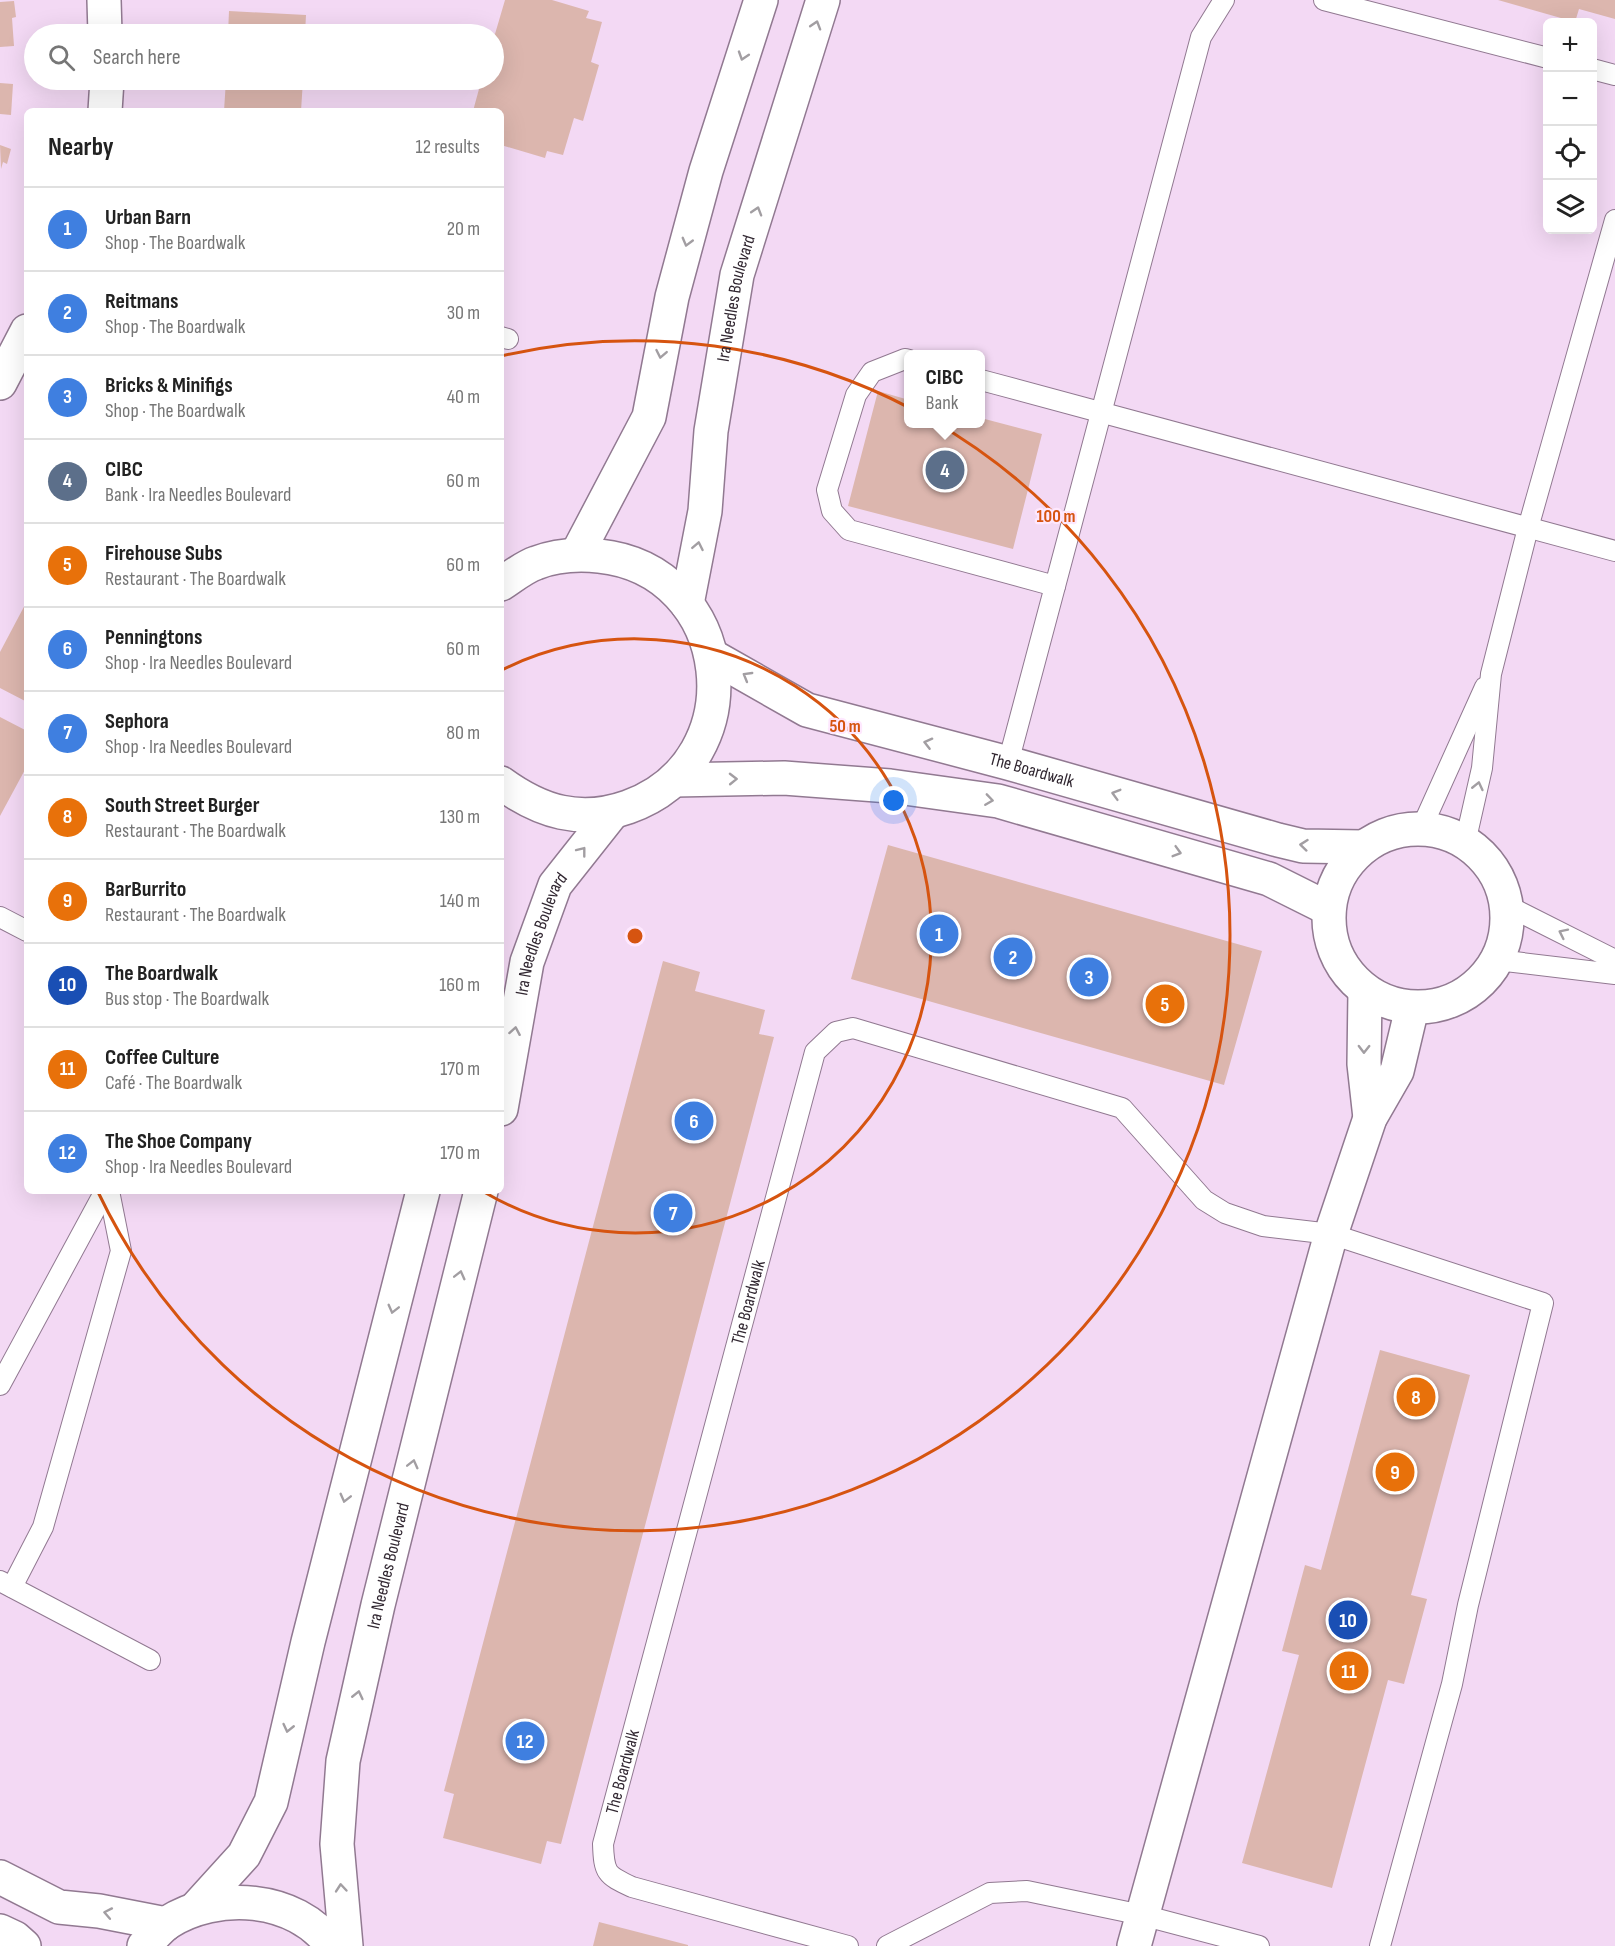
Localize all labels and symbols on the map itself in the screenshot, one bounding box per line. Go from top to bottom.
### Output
one-way arrow [808,20,821,31]
one-way arrow [738,50,750,61]
one-way arrow [750,206,763,217]
street label: Ira Needles Boulevard [712,232,759,363]
one-way arrow [682,237,694,247]
one-way arrow [655,349,668,359]
pin: 4 [926,448,964,492]
text: 100 m [1037,506,1076,527]
one-way arrow [691,541,704,551]
one-way arrow [743,672,753,683]
text: 50 m [829,716,861,737]
one-way arrow [923,738,933,751]
street label: The Boardwalk [987,748,1077,792]
one-way arrow [728,773,737,785]
one-way arrow [1471,781,1484,791]
your location [879,786,908,815]
one-way arrow [1111,789,1122,801]
one-way arrow [985,793,994,805]
one-way arrow [1300,839,1309,852]
one-way arrow [1171,845,1182,857]
one-way arrow [574,847,585,858]
street label: Ira Needles Boulevard [511,868,571,997]
pin: 1 [920,912,958,956]
centre of rings [625,926,645,946]
one-way arrow [1559,928,1570,940]
pin: 2 [994,934,1032,980]
pin: 3 [1070,954,1108,1000]
pin: 5 [1146,982,1184,1026]
one-way arrow [508,1026,521,1036]
one-way arrow [1358,1045,1370,1054]
pin: 6 [674,1098,714,1144]
pin: 7 [654,1190,692,1236]
street label: The Boardwalk [727,1257,769,1347]
one-way arrow [453,1270,466,1280]
one-way arrow [387,1304,400,1314]
pin: 8 [1396,1374,1436,1420]
pin: 9 [1376,1450,1414,1494]
one-way arrow [406,1459,419,1469]
one-way arrow [339,1493,352,1503]
street label: Ira Needles Boulevard [362,1501,414,1631]
pin: 10 [1328,1598,1368,1642]
pin: 11 [1330,1648,1368,1694]
one-way arrow [351,1690,364,1700]
pin: 12 [506,1718,544,1764]
one-way arrow [282,1723,295,1733]
street label: The Boardwalk [601,1727,644,1816]
one-way arrow [335,1883,348,1892]
one-way arrow [104,1907,114,1920]

